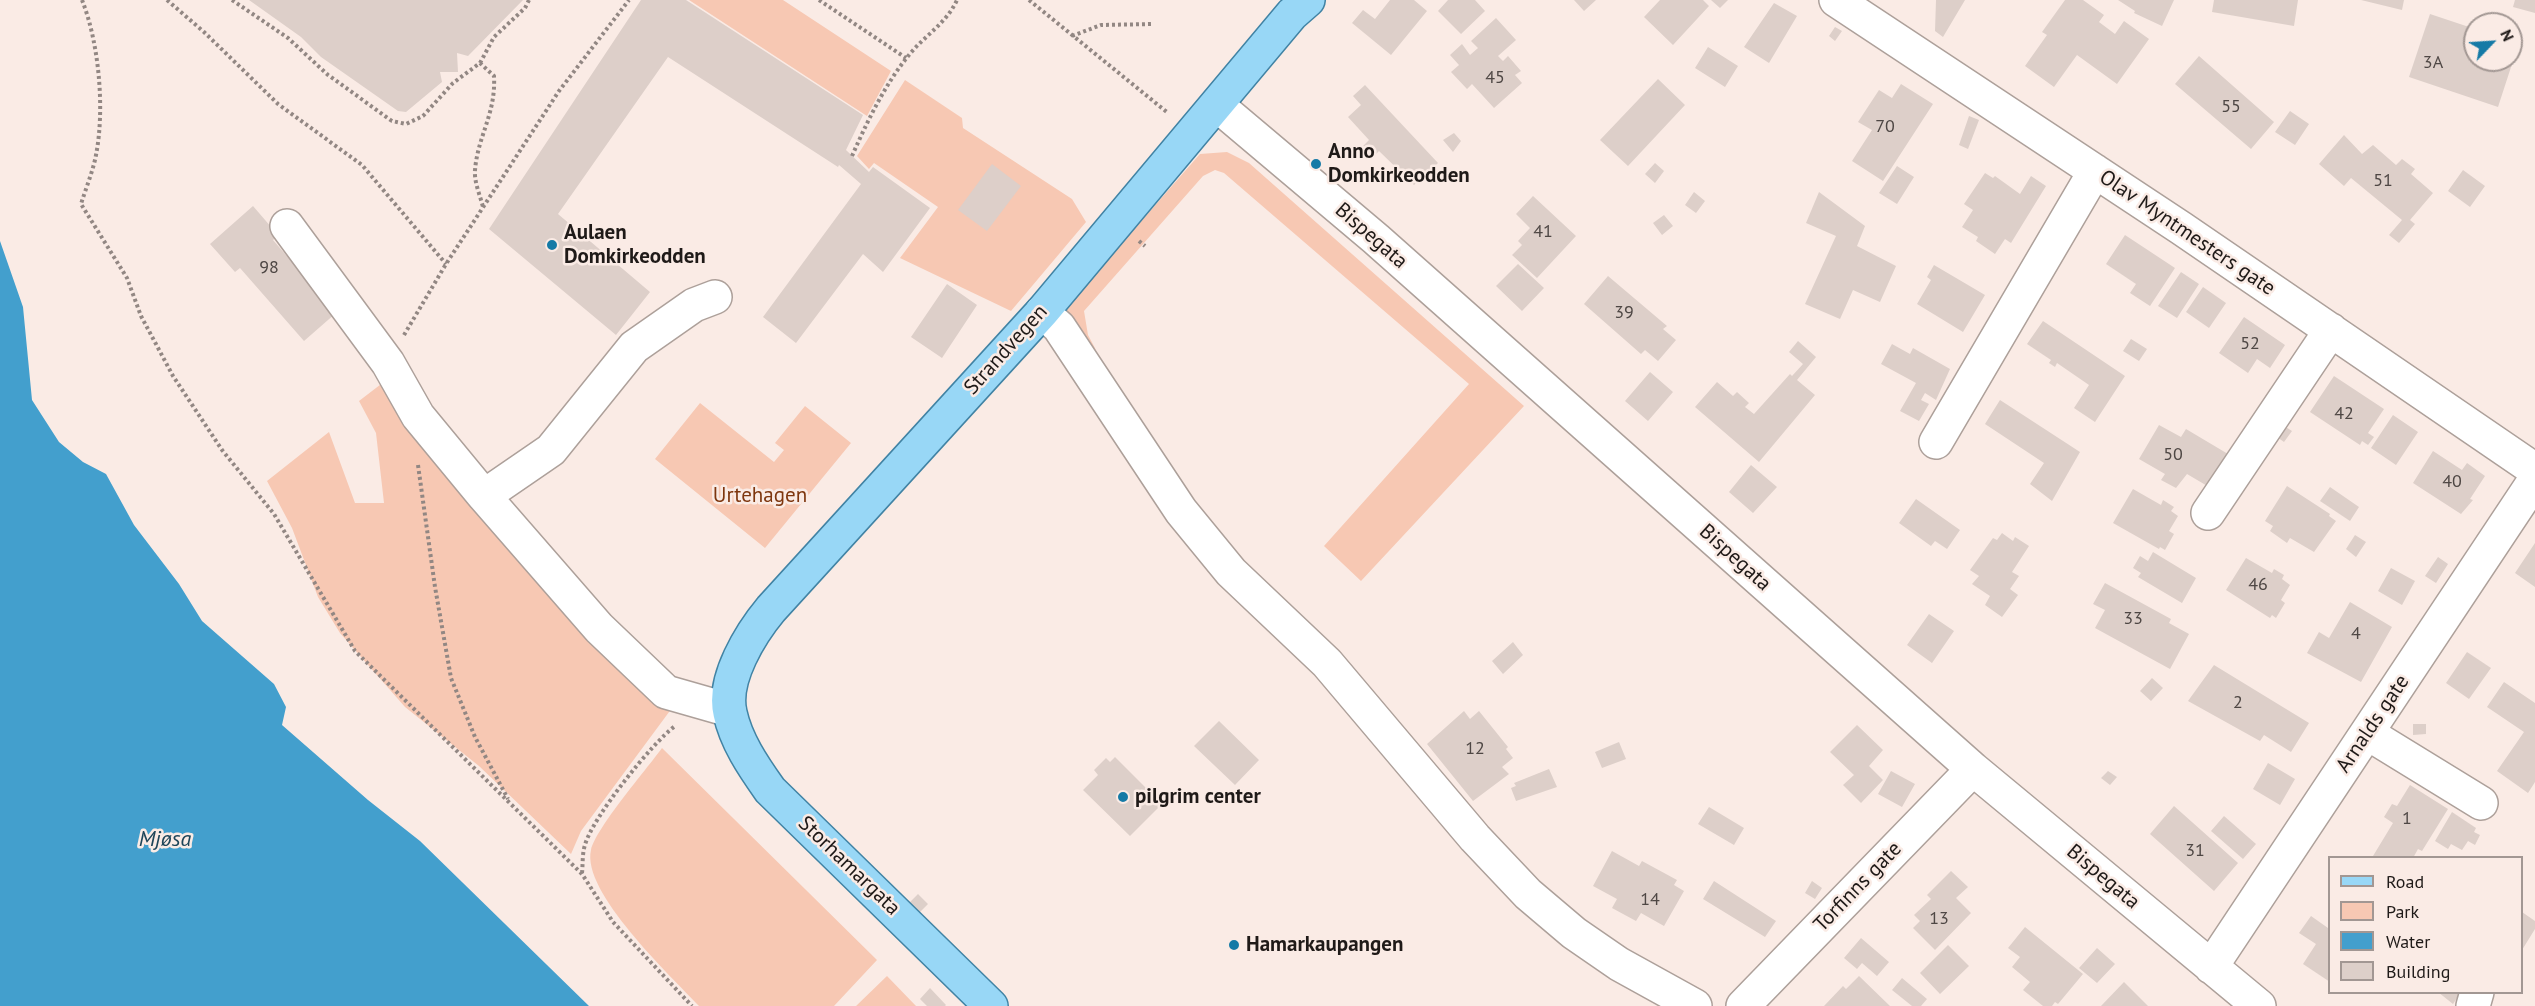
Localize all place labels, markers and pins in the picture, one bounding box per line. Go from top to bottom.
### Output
place label: Anno Domkirkeodden [1328,139,1470,189]
marker: Anno Domkirkeodden [1309,157,1323,171]
place label: Aulaen Domkirkeodden [564,220,706,270]
marker: Aulaen Domkirkeodden [545,238,559,252]
place label: pilgrim center [1135,784,1261,810]
marker: pilgrim center [1116,790,1130,804]
place label: Hamarkaupangen [1246,932,1403,958]
marker: Hamarkaupangen [1227,938,1241,952]

